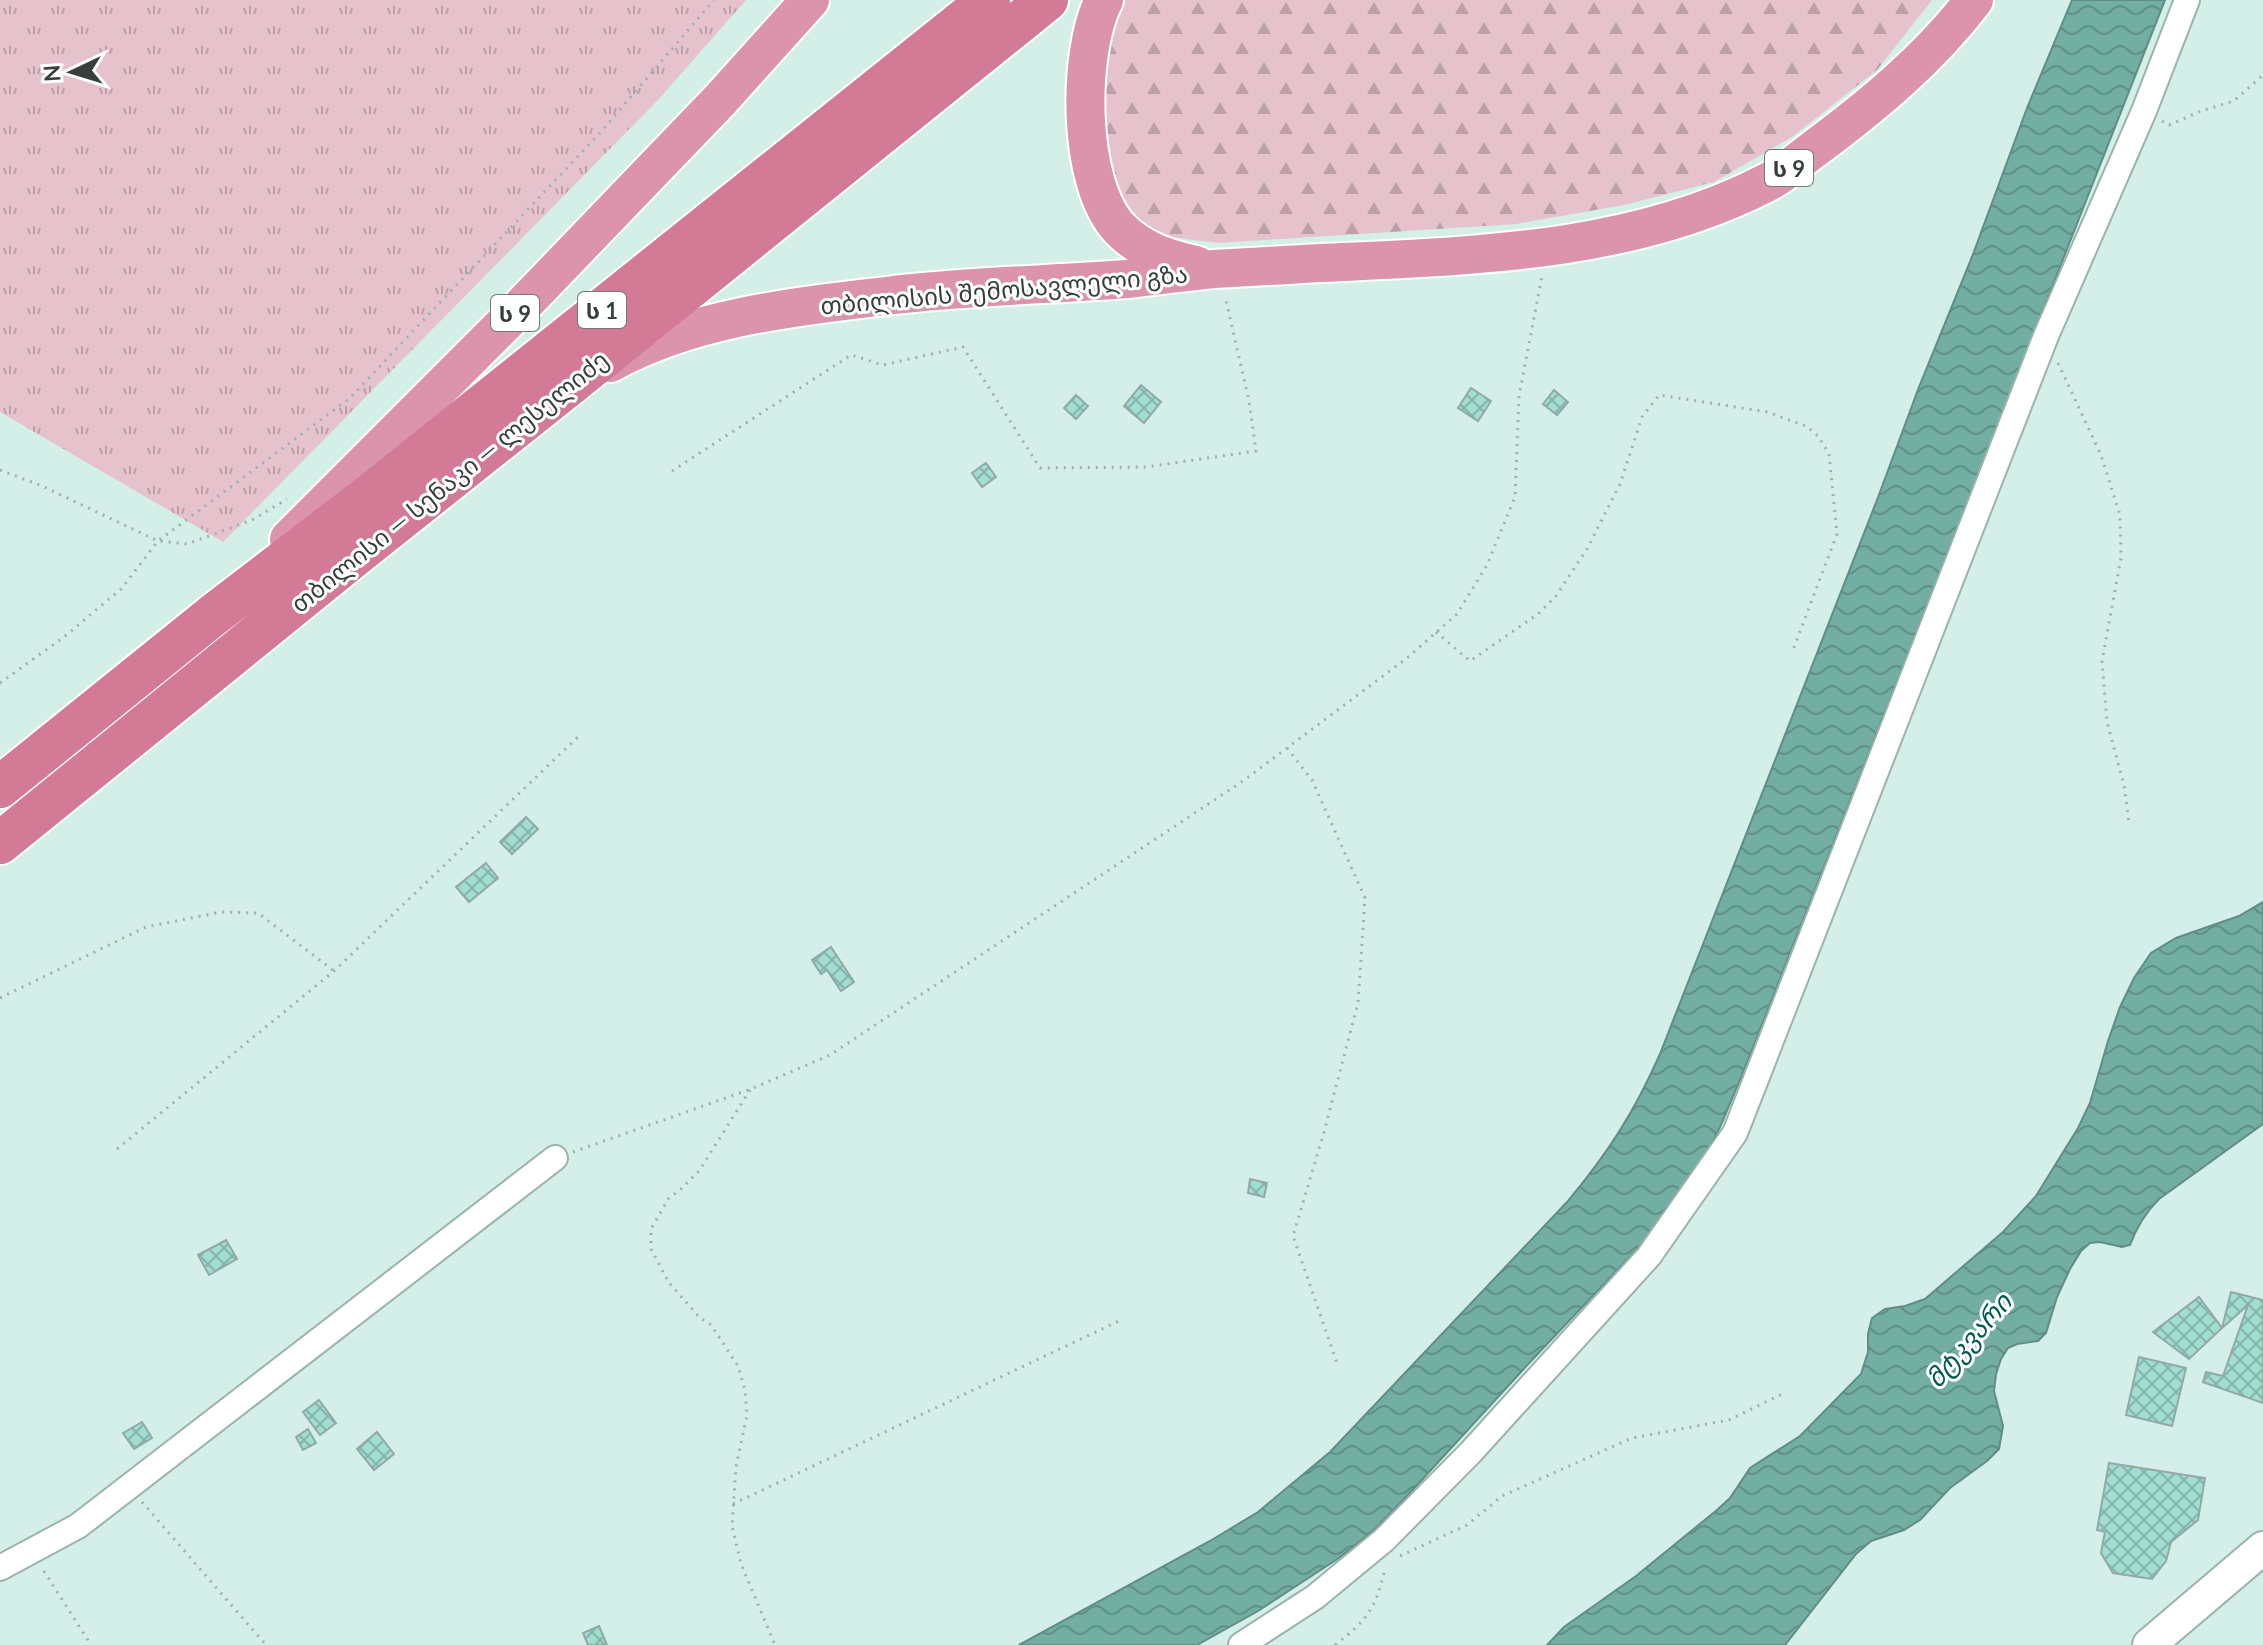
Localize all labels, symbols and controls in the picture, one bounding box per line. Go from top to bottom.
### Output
north arrow [32,32,112,112]
text: N [37,64,66,83]
road number: ს 9 [1765,150,1813,186]
street label: თბილისის შემოსავლელი გზა [819,258,1189,320]
road number: ს 1 [578,292,626,328]
road number: ს 9 [491,295,539,331]
street label: თბილისი — სენაკი — ლესელიძე [285,344,614,619]
water label: მტკვარი [1918,1285,2019,1394]

